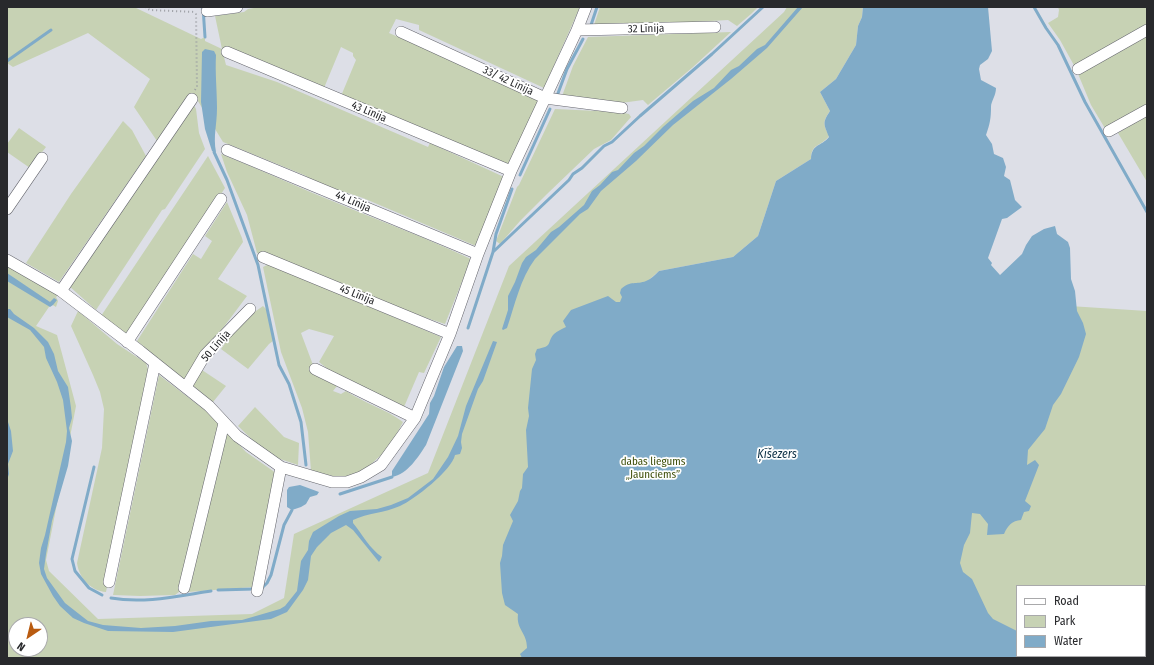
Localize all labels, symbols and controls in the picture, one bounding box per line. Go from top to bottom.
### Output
street label: 32 Līnija [628,22,664,36]
street label: 33/ 42 Līnija [481,64,535,98]
street label: 43 Līnija [349,99,389,125]
street label: 44 Līnija [333,189,373,215]
street label: 45 Līnija [337,282,377,308]
street label: 50 Līnija [199,327,233,365]
water label: Ķīšezers [757,448,797,462]
park label: dabas liegums „Jaunciems” [621,455,685,481]
legend [1016,585,1146,657]
text: Road [1054,594,1079,608]
text: Park [1054,614,1075,628]
north arrow [8,617,48,657]
text: Water [1054,634,1082,648]
text: N [15,639,28,654]

